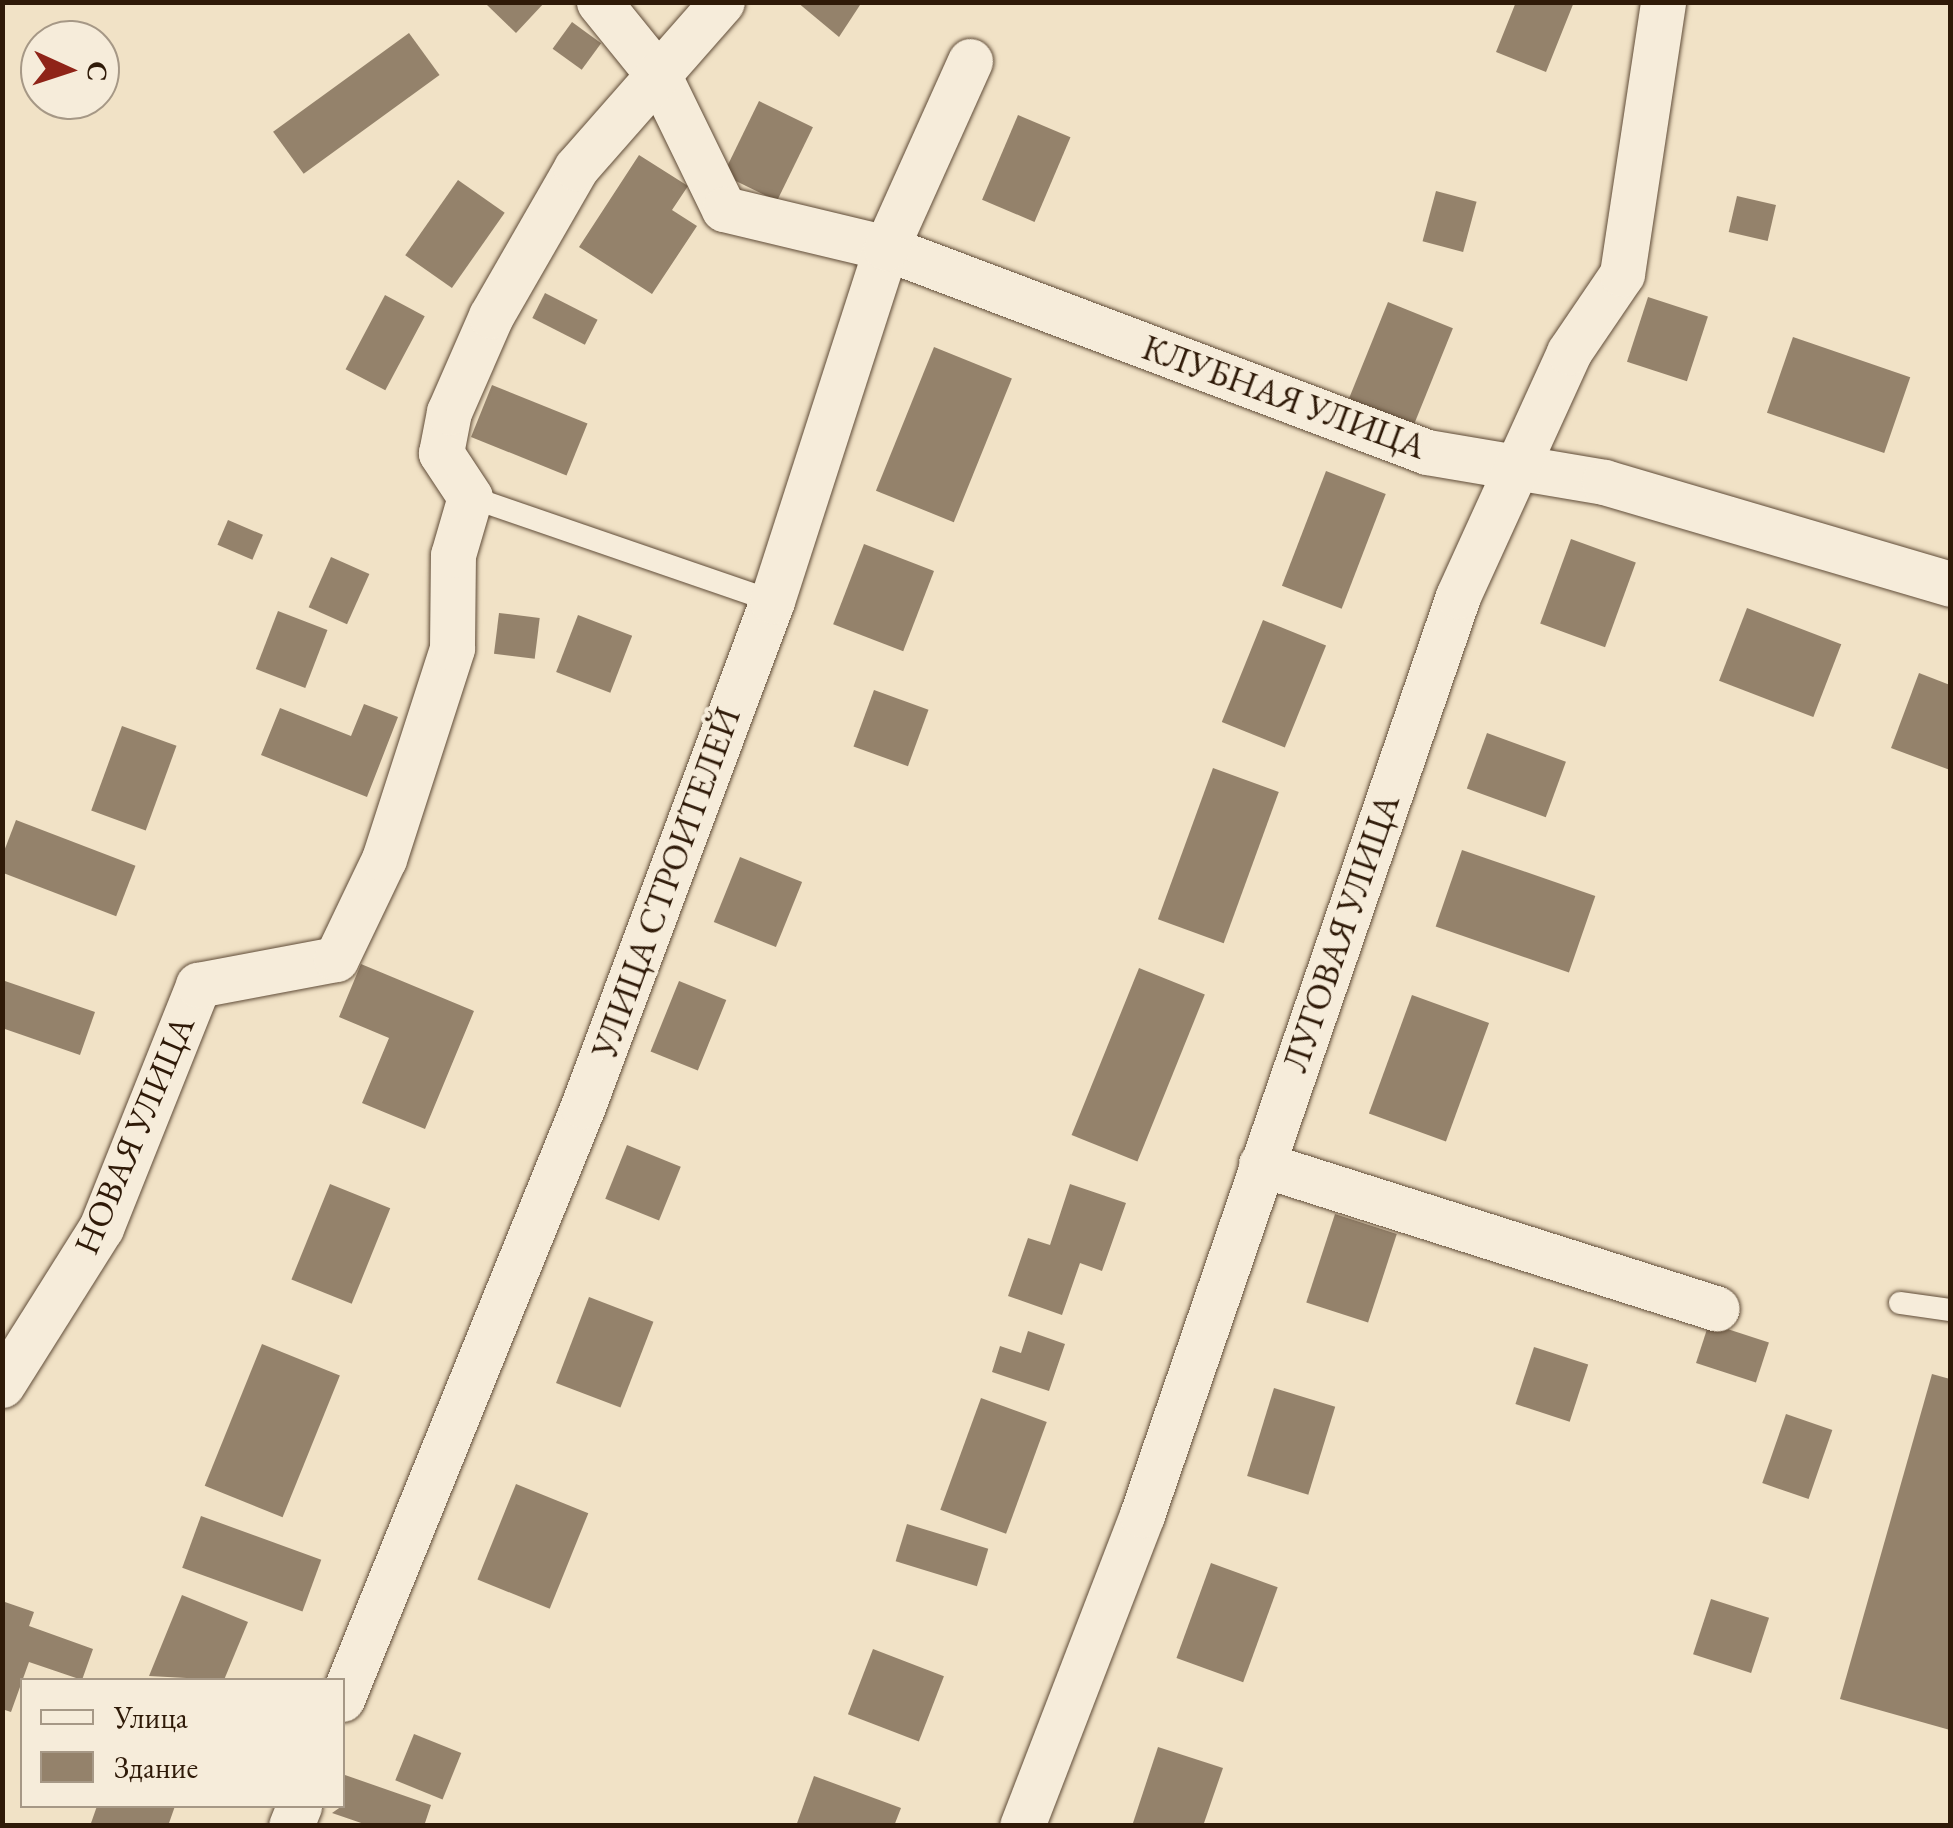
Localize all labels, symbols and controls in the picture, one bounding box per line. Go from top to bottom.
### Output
north arrow [20,20,120,120]
text: С [79,61,116,82]
street label: КЛУБНАЯ УЛИЦА [1137,326,1431,468]
street label: УЛИЦА СТРОИТЕЛЕЙ [583,702,749,1064]
street label: ЛУГОВАЯ УЛИЦА [1274,789,1408,1077]
street label: НОВАЯ УЛИЦА [65,1010,203,1260]
legend [20,1678,345,1808]
text: Улица [114,1698,188,1737]
text: Здание [114,1748,198,1787]

